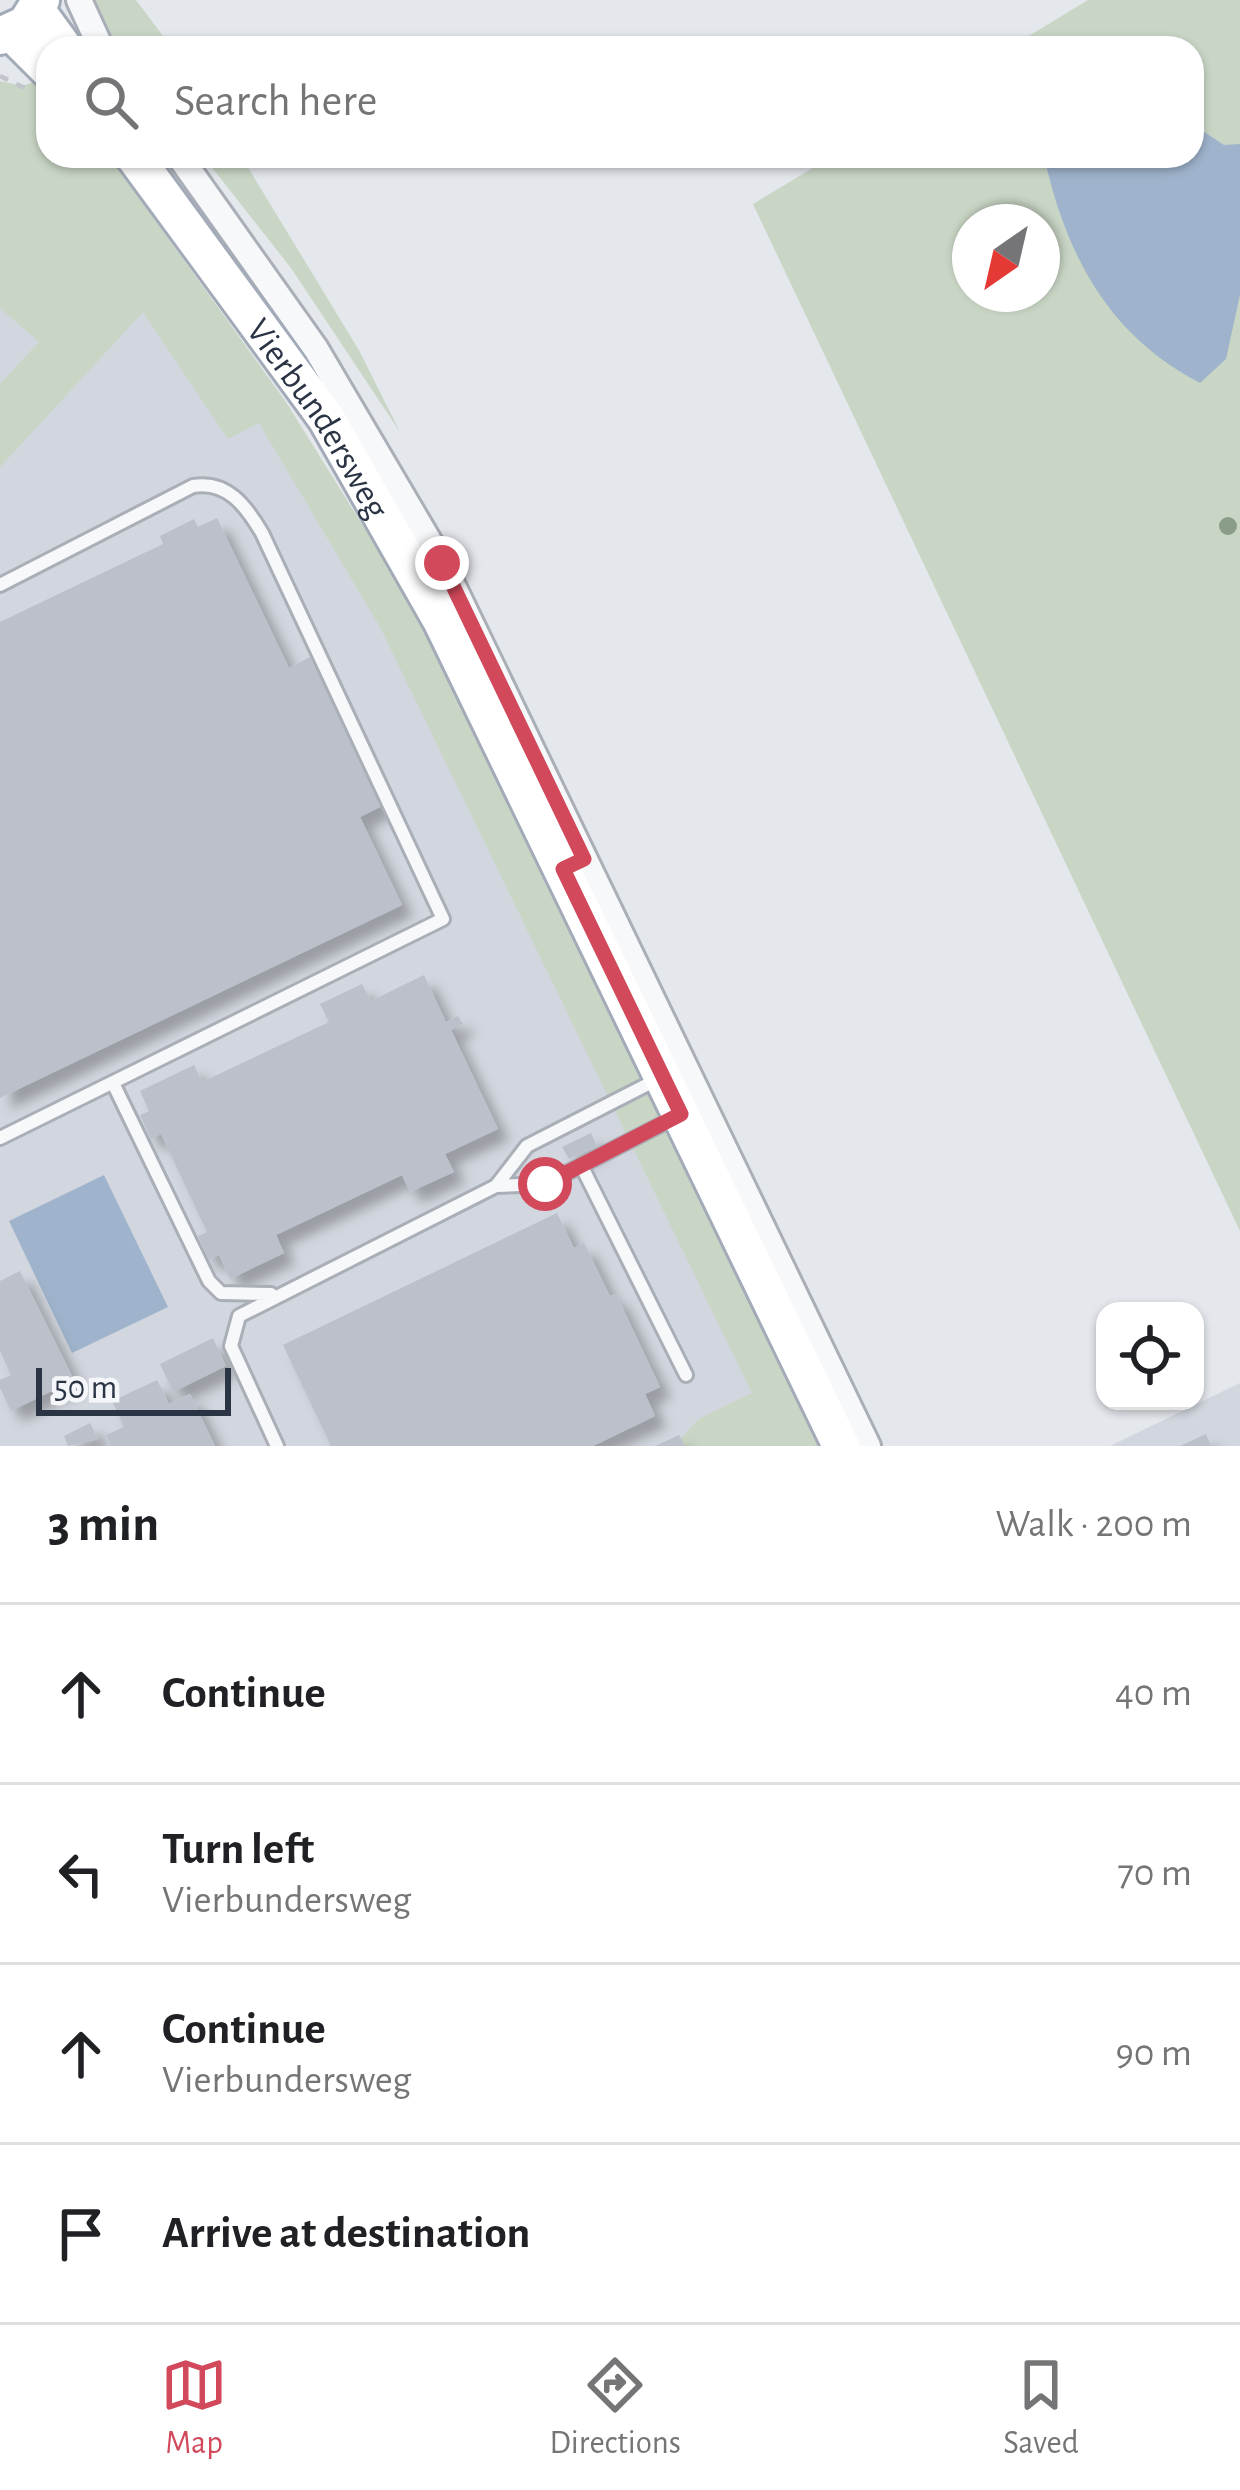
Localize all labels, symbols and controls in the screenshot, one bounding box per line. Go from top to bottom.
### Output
search box [36,36,1204,168]
icon: search [78,69,144,135]
text: Search here [174,79,377,124]
north arrow [952,204,1060,312]
street label: Vierbundersweg [240,313,395,525]
route end [415,536,469,590]
route start [518,1157,572,1211]
map controls [1096,1302,1204,1410]
button: locate [1096,1302,1204,1410]
scale bar [36,1362,231,1415]
text: 50 m [54,1372,117,1405]
text: 3 min [48,1499,159,1550]
text: Walk · 200 m [995,1505,1192,1544]
icon: ahead [48,1661,114,1727]
text: Continue [162,1671,326,1716]
text: 40 m [1115,1674,1192,1713]
text: Turn left [162,1827,314,1872]
icon: left [48,1841,114,1907]
text: 70 m [1118,1854,1192,1893]
text: Vierbundersweg [162,1881,411,1920]
text: Continue [162,2007,326,2052]
icon: ahead [48,2021,114,2087]
text: 90 m [1115,2034,1192,2073]
text: Vierbundersweg [162,2061,411,2100]
icon: arrive [48,2201,114,2267]
text: Arrive at destination [162,2211,530,2256]
tab: Map [161,2352,227,2464]
tab: Directions [549,2352,681,2464]
tab: Saved [1003,2352,1079,2464]

